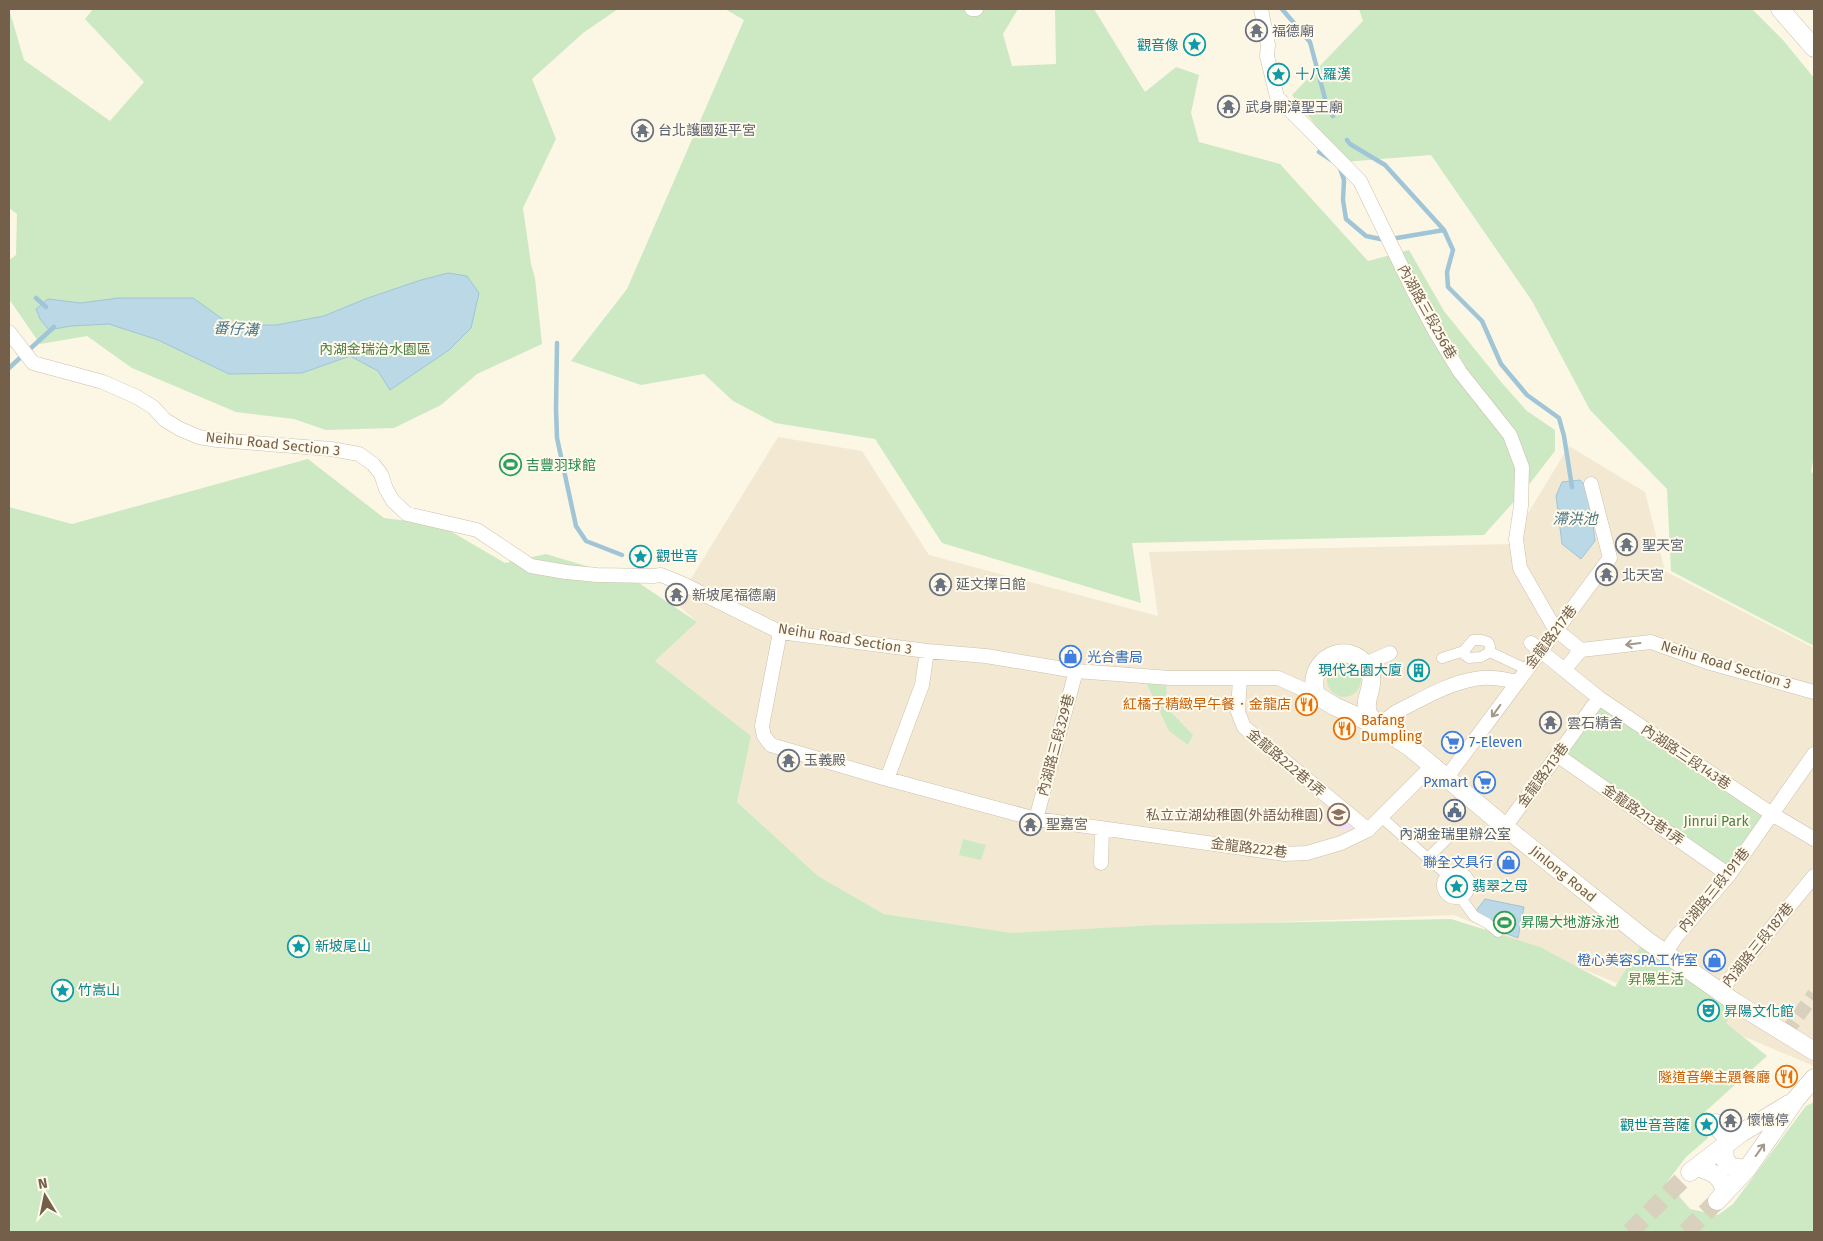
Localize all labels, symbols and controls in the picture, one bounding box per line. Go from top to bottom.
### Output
temple icon: 福德廟 [1244,19,1268,43]
place label: 福德廟 [1272,23,1314,40]
place icon: 觀音像 [1183,33,1207,57]
place label: 觀音像 [1137,37,1179,54]
place icon: 十八羅漢 [1267,62,1291,86]
place label: 十八羅漢 [1295,66,1351,83]
temple icon: 武身開漳聖王廟 [1217,95,1241,119]
place label: 武身開漳聖王廟 [1245,99,1343,116]
temple icon: 台北護國延平宮 [630,118,654,142]
place label: 台北護國延平宮 [658,122,756,139]
street label: 內湖路三段256巷 [1394,262,1460,362]
water label: 番仔溝 [213,319,261,339]
park label: 內湖金瑞治水園區 [319,341,431,358]
street label: Neihu Road Section 3 [205,428,341,460]
sports icon: 吉豐羽球館 [498,453,522,477]
place label: 吉豐羽球館 [526,457,596,474]
water label: 滯洪池 [1552,510,1599,528]
temple icon: 聖天宮 [1614,533,1638,557]
place label: 聖天宮 [1642,537,1684,554]
place icon: 觀世音 [628,544,652,568]
place label: 觀世音 [656,548,698,565]
temple icon: 北天宮 [1594,563,1618,587]
place label: 北天宮 [1622,567,1664,584]
temple icon: 延文擇日館 [928,572,952,596]
place label: 延文擇日館 [956,576,1026,593]
temple icon: 新坡尾福德廟 [664,583,688,607]
place label: 新坡尾福德廟 [692,587,776,604]
street label: 金龍路217巷 [1522,602,1580,672]
street label: Neihu Road Section 3 [777,620,913,658]
street label: Neihu Road Section 3 [1659,637,1793,693]
one-way arrow [1626,639,1642,649]
shop icon: 光合書局 [1059,645,1083,669]
place label: 光合書局 [1087,649,1143,666]
building icon: 現代名園大廈 [1406,658,1430,682]
place label: 現代名園大廈 [1318,662,1402,679]
street label: 內湖路三段329巷 [1034,692,1078,798]
restaurant icon: 紅橘子精緻早午餐．金龍店 [1295,692,1319,716]
place label: 紅橘子精緻早午餐．金龍店 [1123,696,1291,713]
one-way arrow [1491,704,1501,718]
temple icon: 雲石精舍 [1539,711,1563,735]
place label: Bafang Dumpling [1361,712,1423,745]
place label: 雲石精舍 [1567,715,1623,732]
restaurant icon: Bafang Dumpling [1333,716,1357,740]
street label: 內湖路三段143巷 [1638,721,1734,793]
street label: 金龍路222巷1弄 [1243,725,1329,801]
supermarket icon: 7-Eleven [1441,730,1465,754]
place label: 7-Eleven [1469,734,1523,751]
street label: 金龍路213巷 [1514,739,1572,811]
temple icon: 玉義殿 [776,748,800,772]
place label: 玉義殿 [804,752,846,769]
supermarket icon: Pxmart [1472,770,1496,794]
place label: Pxmart [1423,774,1469,791]
street label: 金龍路213巷1弄 [1599,781,1687,849]
public building icon: 內湖金瑞里辦公室 [1443,799,1467,823]
school or university icon: 私立立湖幼稚園(外語幼稚園) [1327,803,1351,827]
place label: 私立立湖幼稚園(外語幼稚園) [1146,807,1323,824]
temple icon: 聖嘉宮 [1018,812,1042,836]
park label: Jinrui Park [1683,813,1749,830]
place label: 聖嘉宮 [1046,816,1088,833]
place label: 內湖金瑞里辦公室 [1399,826,1511,843]
street label: 金龍路222巷 [1210,835,1288,861]
street label: Jinlong Road [1527,842,1599,906]
street label: 內湖路三段191巷 [1675,845,1753,935]
shop icon: 聯全文具行 [1497,850,1521,874]
place label: 聯全文具行 [1423,854,1493,871]
place icon: 翡翠之母 [1444,874,1468,898]
place label: 翡翠之母 [1472,878,1528,895]
street label: 內湖路三段187巷 [1719,899,1797,991]
sports icon: 昇陽大地游泳池 [1493,910,1517,934]
place label: 昇陽大地游泳池 [1521,914,1619,931]
place icon: 新坡尾山 [287,934,311,958]
place label: 新坡尾山 [315,938,371,955]
shop icon: 橙心美容SPA工作室 [1702,948,1726,972]
place label: 橙心美容SPA工作室 [1577,952,1698,969]
park label: 昇陽生活 [1628,971,1684,988]
place icon: 竹嵩山 [50,978,74,1002]
place label: 竹嵩山 [78,982,120,999]
theatre icon: 昇陽文化館 [1696,999,1720,1023]
place label: 昇陽文化館 [1724,1003,1794,1020]
restaurant icon: 隧道音樂主題餐廳 [1774,1065,1798,1089]
place label: 隧道音樂主題餐廳 [1658,1069,1770,1086]
temple icon: 懷憶停 [1719,1108,1743,1132]
place label: 懷憶停 [1747,1112,1789,1129]
place icon: 觀世音菩薩 [1694,1113,1718,1137]
place label: 觀世音菩薩 [1620,1117,1690,1134]
one-way arrow [1755,1144,1765,1158]
north arrow [20,1171,70,1221]
text: N [37,1175,49,1193]

